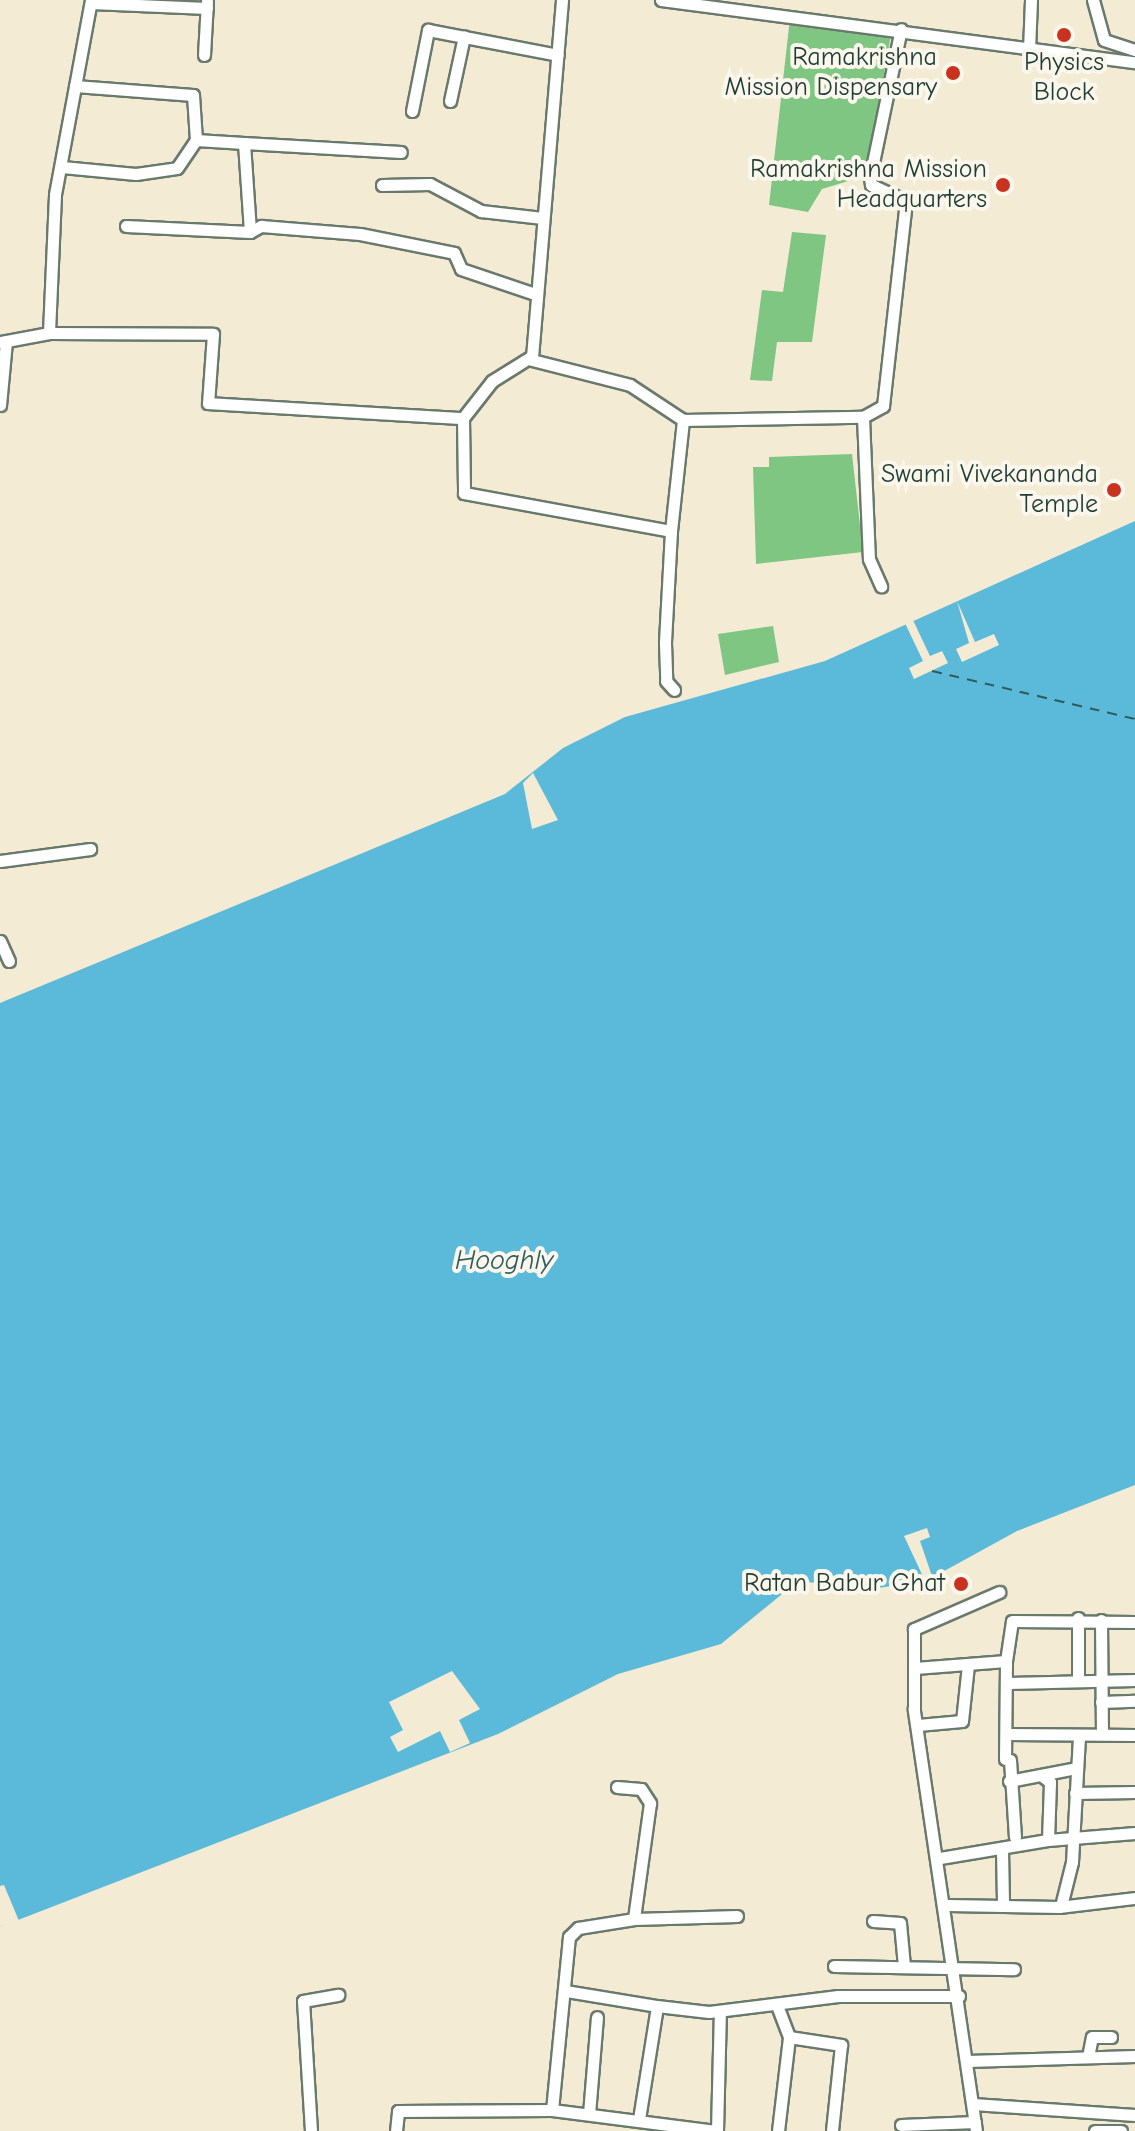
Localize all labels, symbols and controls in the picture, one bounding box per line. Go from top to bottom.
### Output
marker: Physics Block [1055,26,1073,44]
place label: Ramakrishna Mission Dispensary [725,42,937,104]
place label: Physics Block [1024,47,1104,108]
marker: Ramakrishna Mission Dispensary [944,64,962,82]
place label: Ramakrishna Mission Headquarters [750,154,987,216]
marker: Ramakrishna Mission Headquarters [994,176,1012,194]
place label: Swami Vivekananda Temple [881,459,1098,520]
marker: Swami Vivekananda Temple [1105,481,1123,499]
water label: Hooghly [455,1243,553,1277]
place label: Ratan Babur Ghat [744,1568,945,1600]
marker: Ratan Babur Ghat [952,1575,970,1593]

